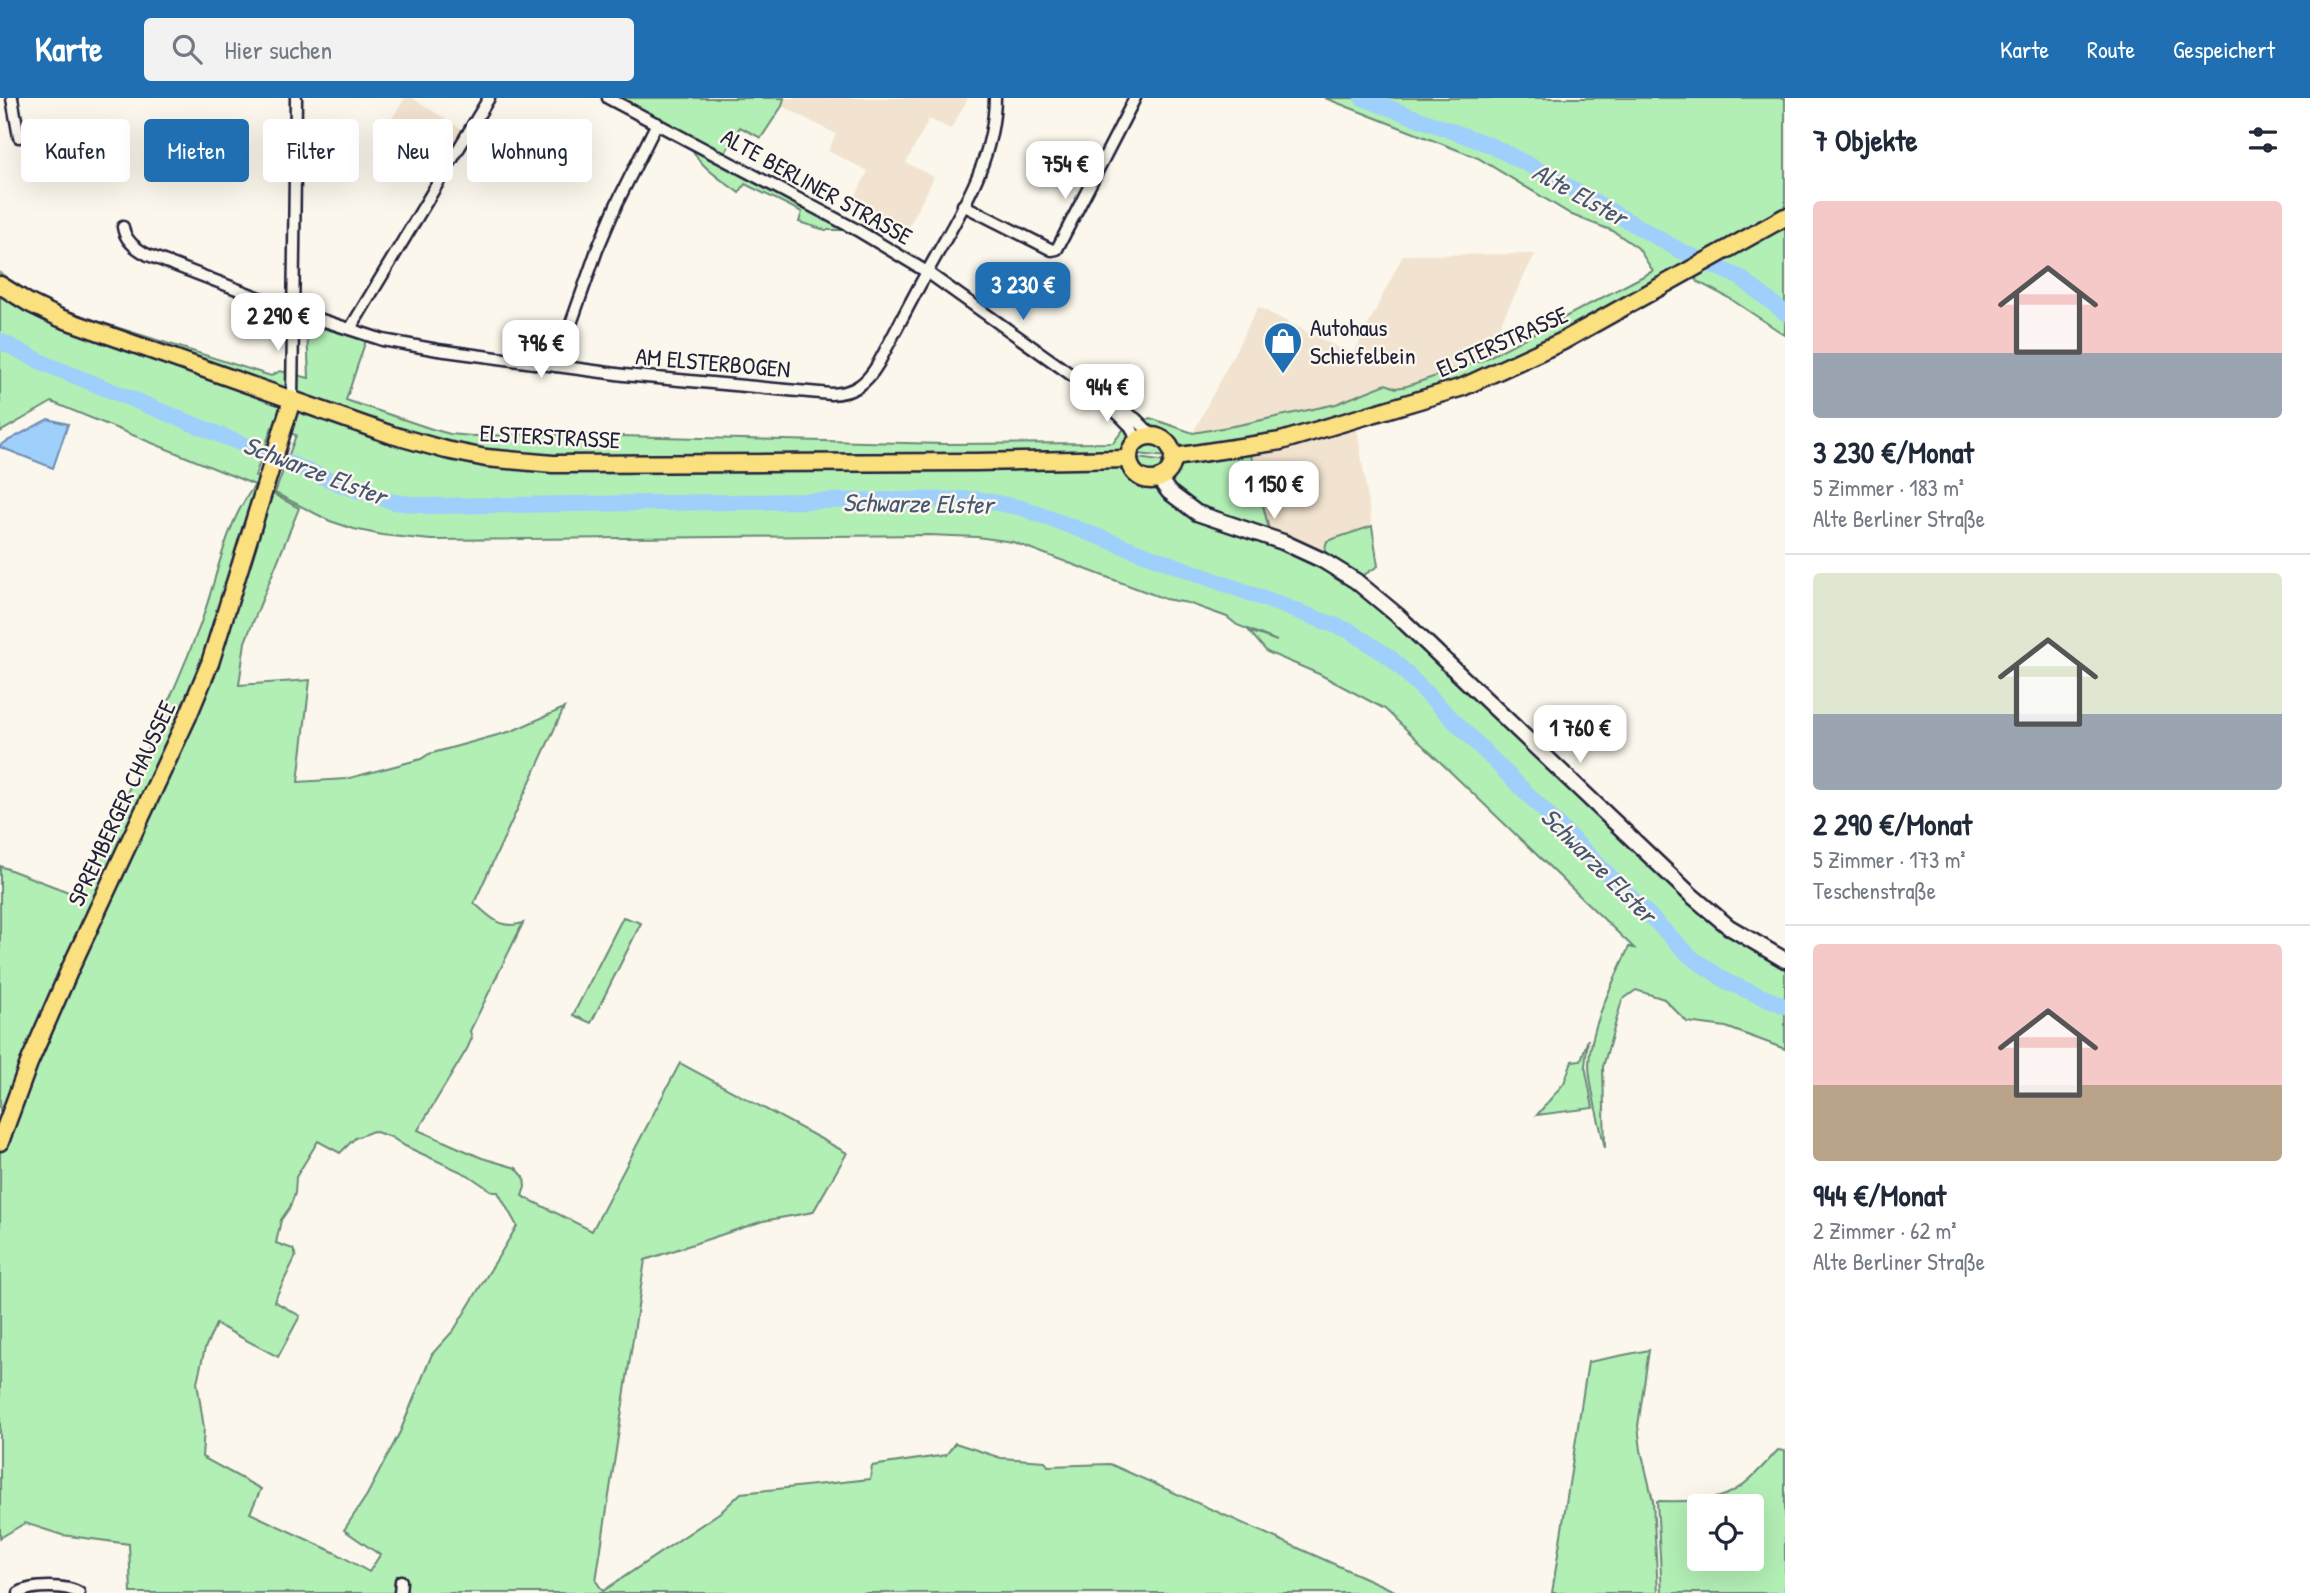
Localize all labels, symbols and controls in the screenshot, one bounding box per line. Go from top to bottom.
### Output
search box [144,18,634,81]
text: Karte [35,27,102,71]
icon: search [168,30,206,68]
text: Hier suchen [224,32,332,67]
text: Karte [2000,33,2049,65]
text: Route [2087,33,2135,65]
text: Gespeichert [2173,33,2275,65]
chip: Kaufen [21,119,130,182]
chip: Mieten [144,119,249,182]
chip: Filter [263,119,359,182]
chip: Neu [373,119,453,182]
chip: Wohnung [467,119,592,182]
street label: ALTE BERLINER STRASSE [716,120,918,252]
text: 7 Objekte [1813,120,1918,160]
icon: filters [2244,121,2282,159]
pin: 754 € [1016,141,1114,201]
text: 754 € [1042,148,1088,179]
water label: Alte Elster [1527,154,1636,236]
icon: home [1985,247,2111,373]
pin: 3 230 € [958,262,1088,322]
text: 3 230 € [991,269,1055,300]
pin: 2 290 € [213,294,343,353]
street label: ELSTERSTRASSE [1431,298,1573,384]
text: 2 290 € [247,300,309,331]
place label: Autohaus Schiefelbein [1310,311,1416,371]
pin: 796 € [492,320,590,380]
shop icon: Autohaus Schiefelbein [1262,320,1304,375]
text: 796 € [518,327,564,358]
street label: AM ELSTERBOGEN [634,339,792,385]
pin: 944 € [1058,364,1156,424]
text: 944 € [1086,371,1128,402]
street label: ELSTERSTRASSE [479,416,622,456]
water label: Schwarze Elster [239,427,394,514]
text: 3 230 €/Monat [1813,432,1974,472]
pin: 1 150 € [1209,462,1339,521]
text: 1 150 € [1245,468,1303,499]
text: 5 Zimmer · 183 m² [1813,472,1964,503]
water label: Schwarze Elster [843,484,996,522]
text: Alte Berliner Straße [1813,503,1985,534]
icon: home [1985,619,2111,745]
street label: SPREMBERGER CHAUSSEE [59,695,183,911]
pin: 1 760 € [1515,706,1645,765]
text: 1 760 € [1550,712,1610,743]
water label: Schwarze Elster [1533,799,1667,933]
text: 2 290 €/Monat [1813,804,1972,844]
text: 5 Zimmer · 173 m² [1813,844,1966,875]
text: Teschenstraße [1813,875,1936,906]
icon: home [1985,990,2111,1116]
text: 944 €/Monat [1813,1175,1946,1215]
text: 2 Zimmer · 62 m² [1813,1215,1957,1246]
text: Alte Berliner Straße [1813,1246,1985,1277]
map controls [1687,1494,1764,1571]
button: locate [1687,1494,1764,1571]

